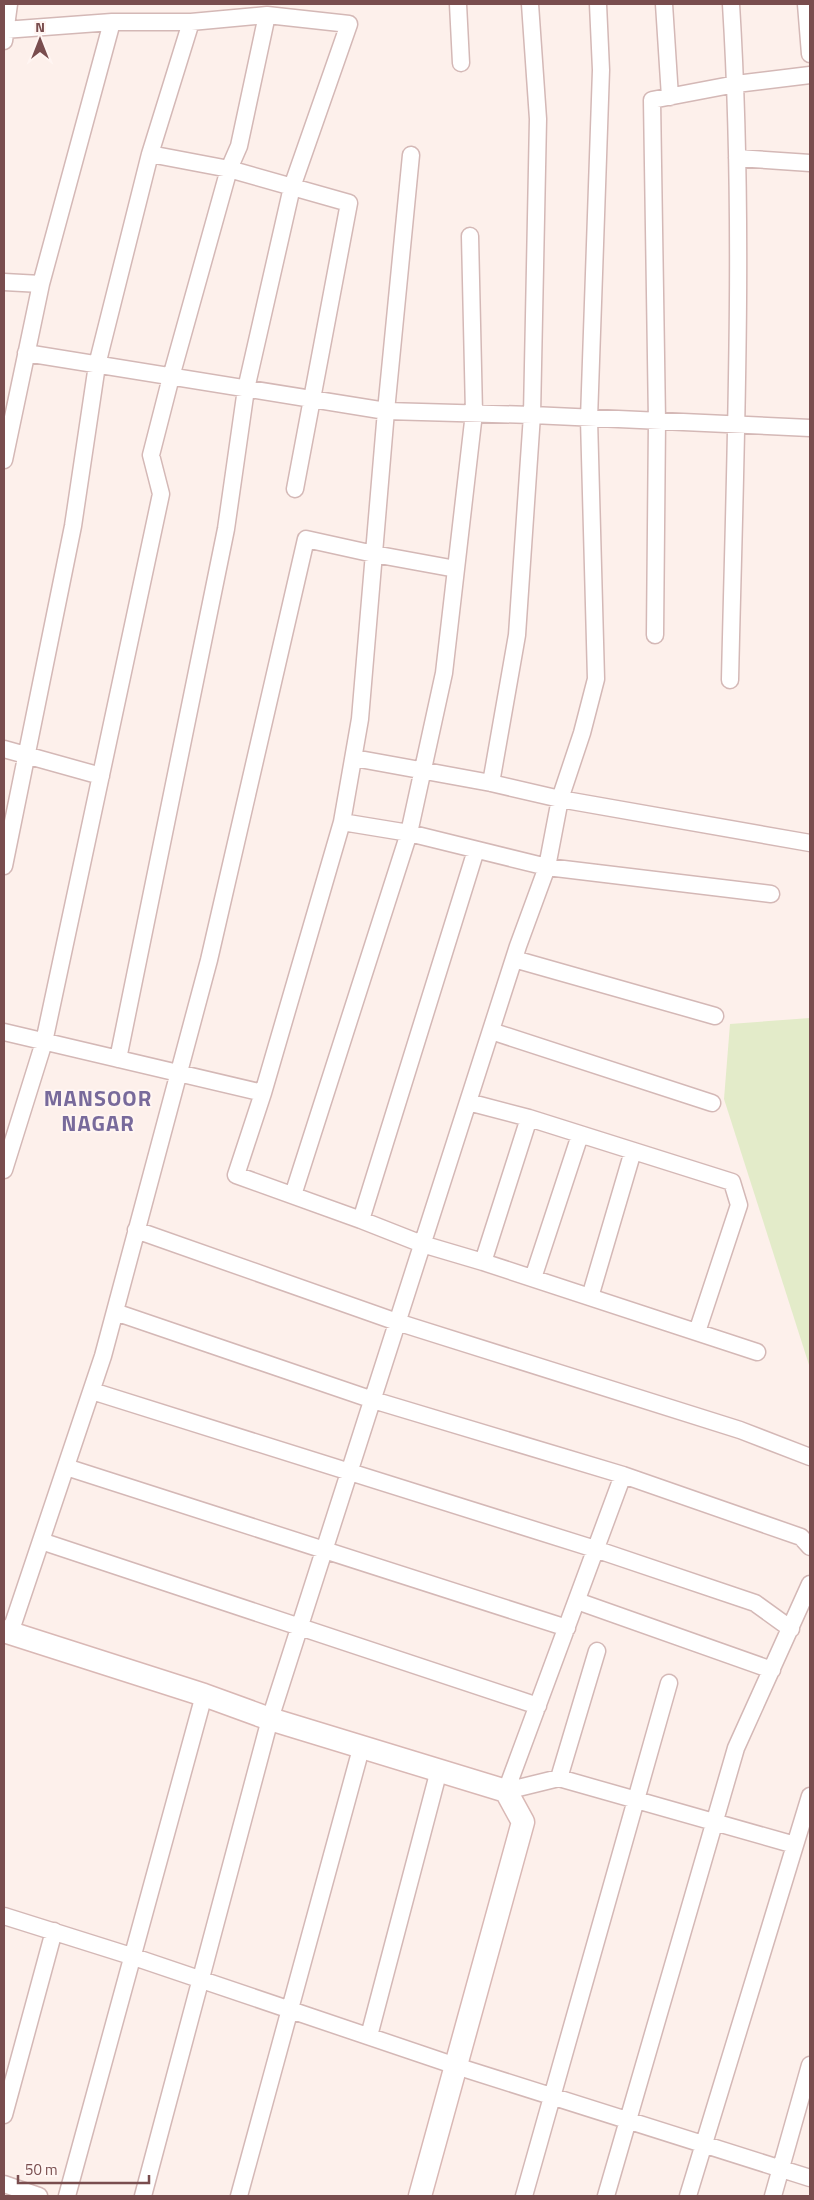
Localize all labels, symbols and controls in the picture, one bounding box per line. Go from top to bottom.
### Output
north arrow [15,15,65,65]
text: N [35,16,45,37]
district label: MANSOOR NAGAR [44,1081,152,1140]
scale bar [18,2152,149,2184]
text: 50 m [25,2158,58,2181]

